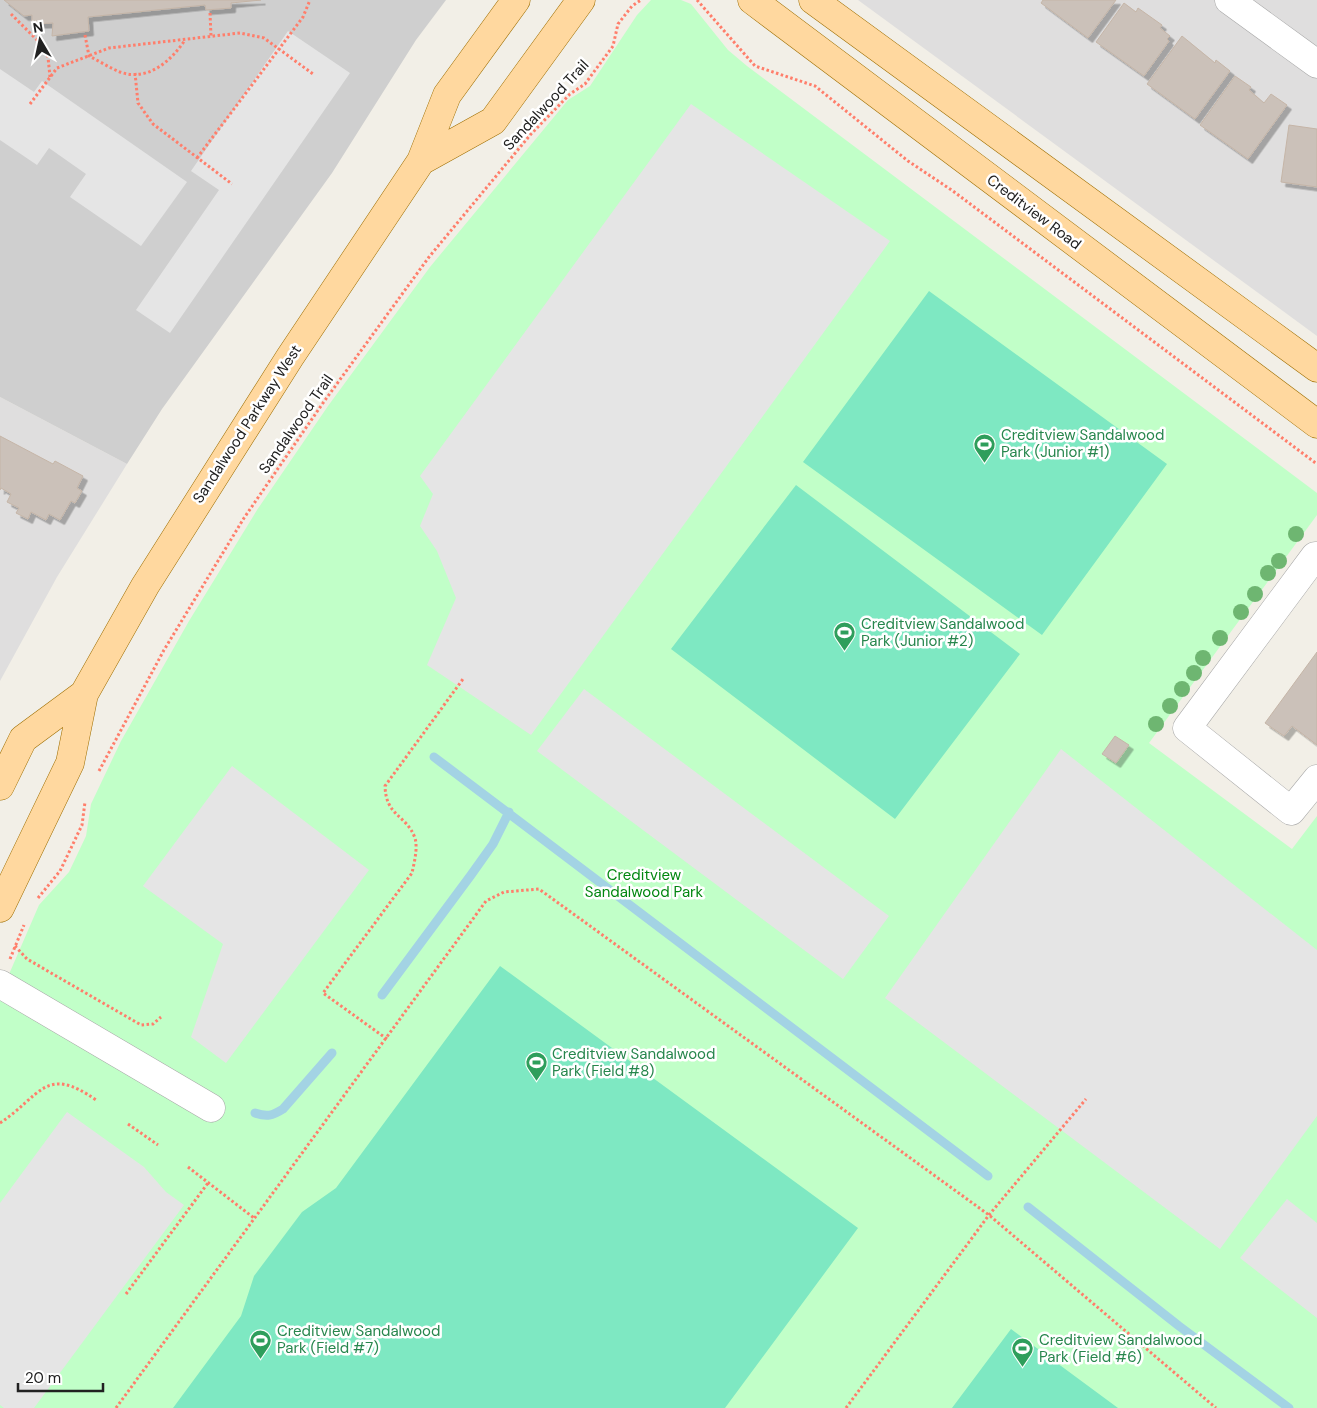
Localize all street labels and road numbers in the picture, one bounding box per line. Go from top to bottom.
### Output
street label: Sandalwood Trail [499,55,593,155]
street label: Creditview Road [983,170,1085,254]
street label: Sandalwood Parkway West [188,341,306,507]
street label: Sandalwood Trail [254,370,338,478]

